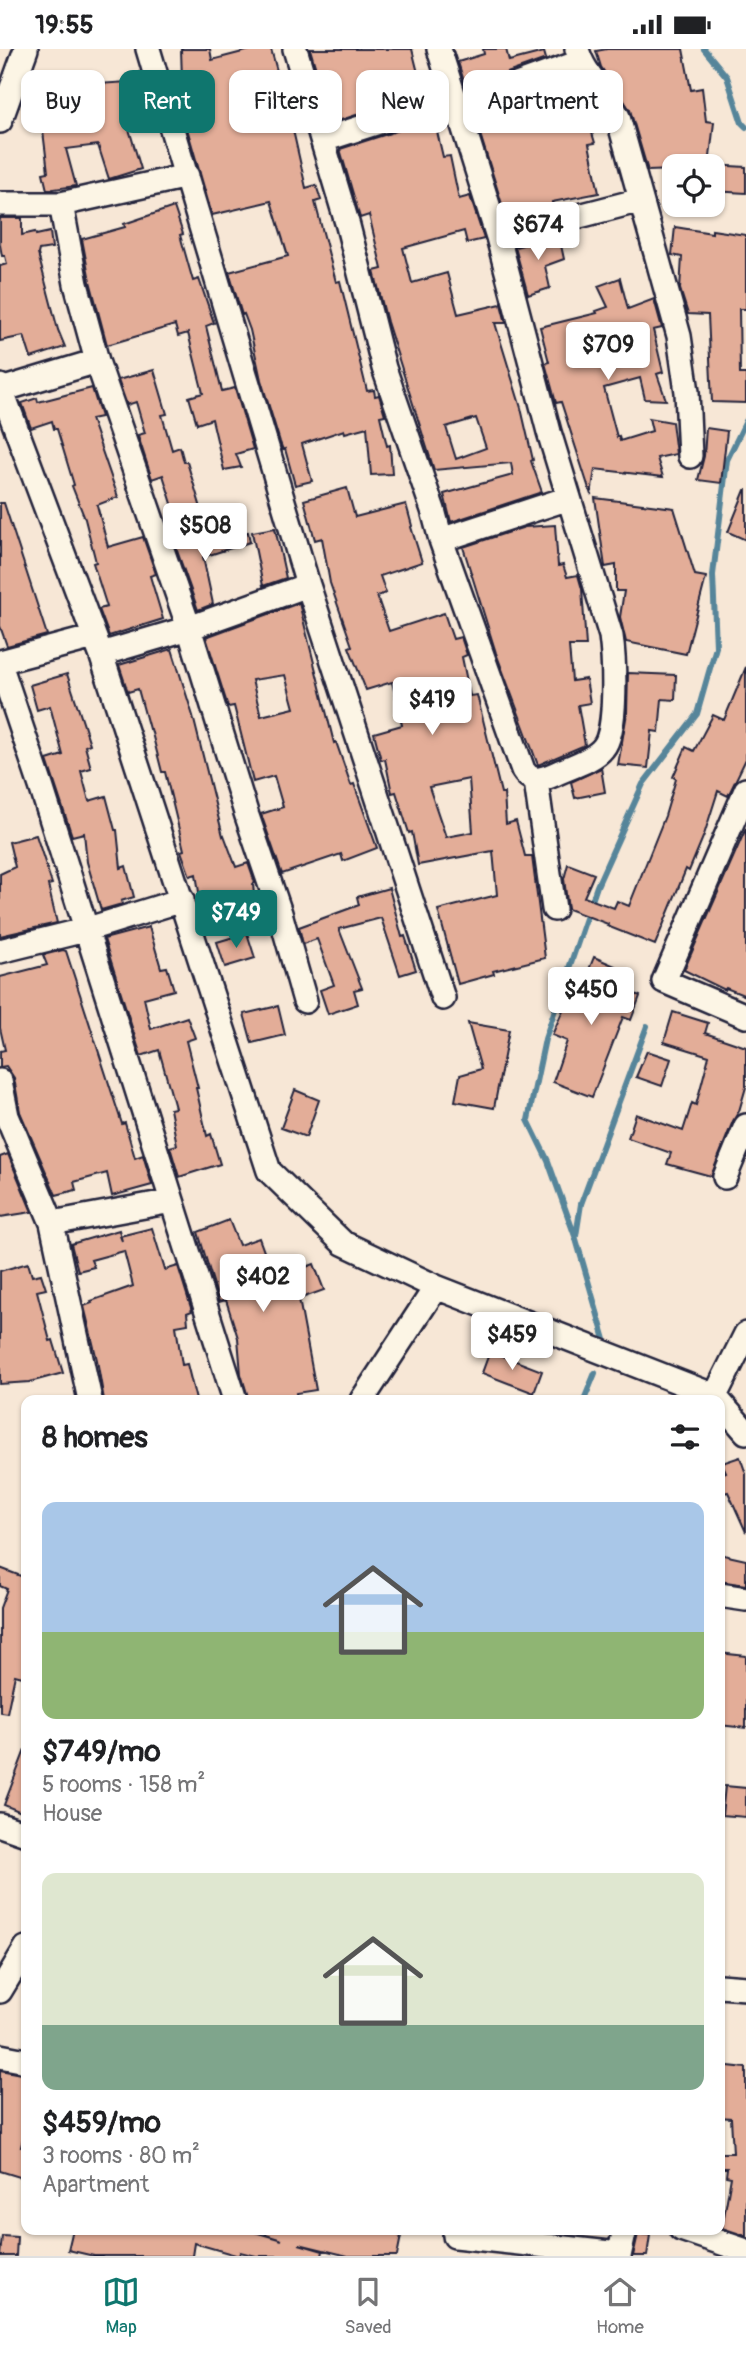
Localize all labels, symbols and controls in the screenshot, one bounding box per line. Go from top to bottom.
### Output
text: 19:55 [35,9,94,41]
chip: Buy [21,70,105,133]
chip: Rent [119,70,215,133]
chip: Filters [229,70,342,133]
chip: New [356,70,449,133]
chip: Apartment [463,70,623,133]
map controls [662,154,725,217]
button: locate [662,154,725,217]
pin: $674 [497,203,579,262]
text: $674 [512,210,564,239]
pin: $709 [567,323,649,382]
text: $709 [582,330,634,359]
pin: $508 [164,503,246,563]
text: $508 [179,511,231,540]
pin: $419 [391,677,473,737]
text: $419 [409,685,455,714]
pin: $749 [195,891,277,950]
text: $749 [211,898,261,927]
pin: $450 [550,967,632,1027]
text: $450 [564,975,618,1004]
pin: $402 [222,1255,304,1314]
text: $402 [236,1262,290,1291]
pin: $459 [471,1313,553,1372]
text: $459 [487,1320,537,1349]
icon: filters [666,1418,704,1456]
text: 8 homes [42,1419,148,1456]
icon: home [310,1547,436,1673]
text: $749/mo [42,1733,161,1770]
text: 5 rooms · 158 m² [42,1770,205,1799]
text: House [42,1799,102,1828]
icon: home [310,1918,436,2044]
text: $459/mo [42,2104,161,2141]
text: 3 rooms · 80 m² [42,2141,200,2170]
text: Apartment [42,2170,149,2199]
tab: Map [102,2273,140,2339]
tab: Saved [344,2273,392,2339]
tab: Home [596,2273,644,2339]

